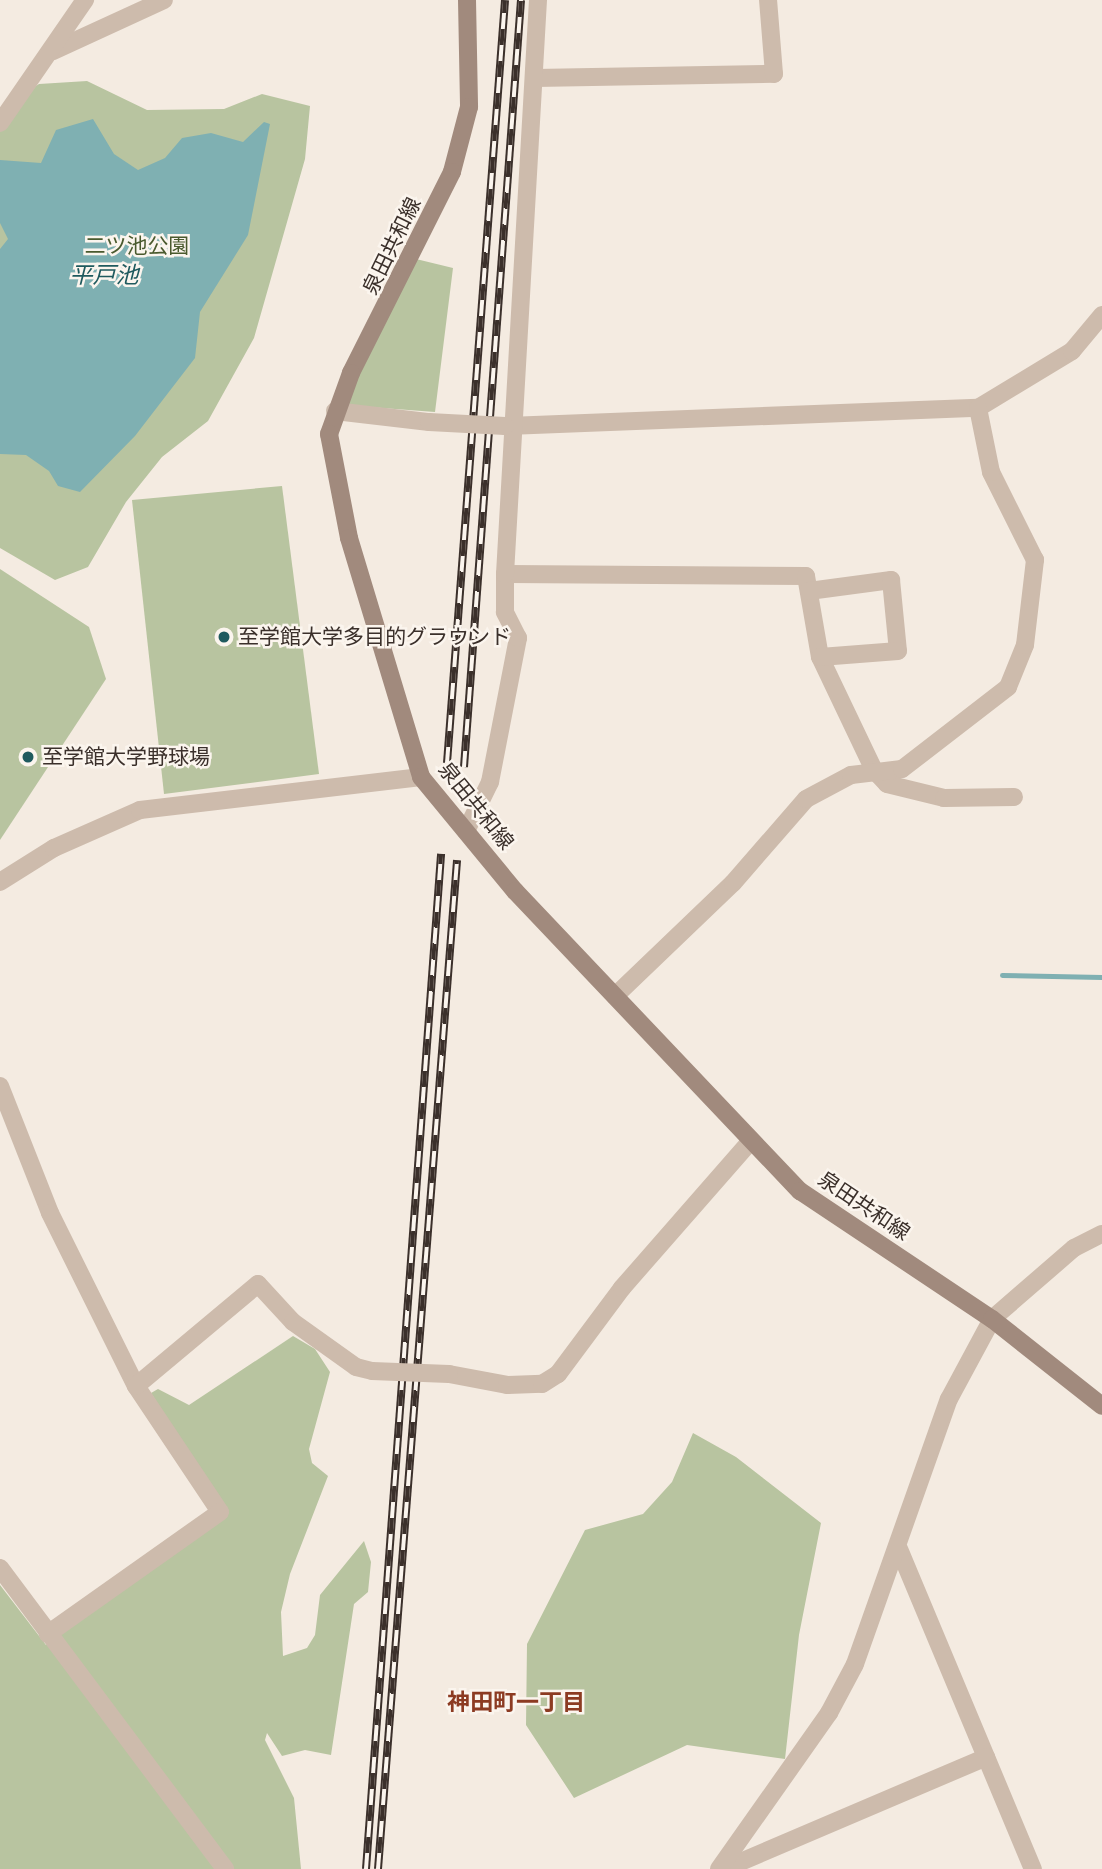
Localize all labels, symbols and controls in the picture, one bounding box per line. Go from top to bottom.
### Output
street label: 泉田共和線 [358,193,426,299]
park label: 二ツ池公園 [85,233,189,259]
water label: 平戸池 [70,262,138,290]
place label: 至学館大学多目的グラウンド [238,624,511,650]
marker: 至学館大学多目的グラウンド [216,629,232,645]
place label: 至学館大学野球場 [42,744,210,770]
marker: 至学館大学野球場 [20,749,36,765]
street label: 泉田共和線 [433,757,519,855]
street label: 泉田共和線 [813,1166,915,1246]
district label: 神田町一丁目 [447,1689,585,1717]

